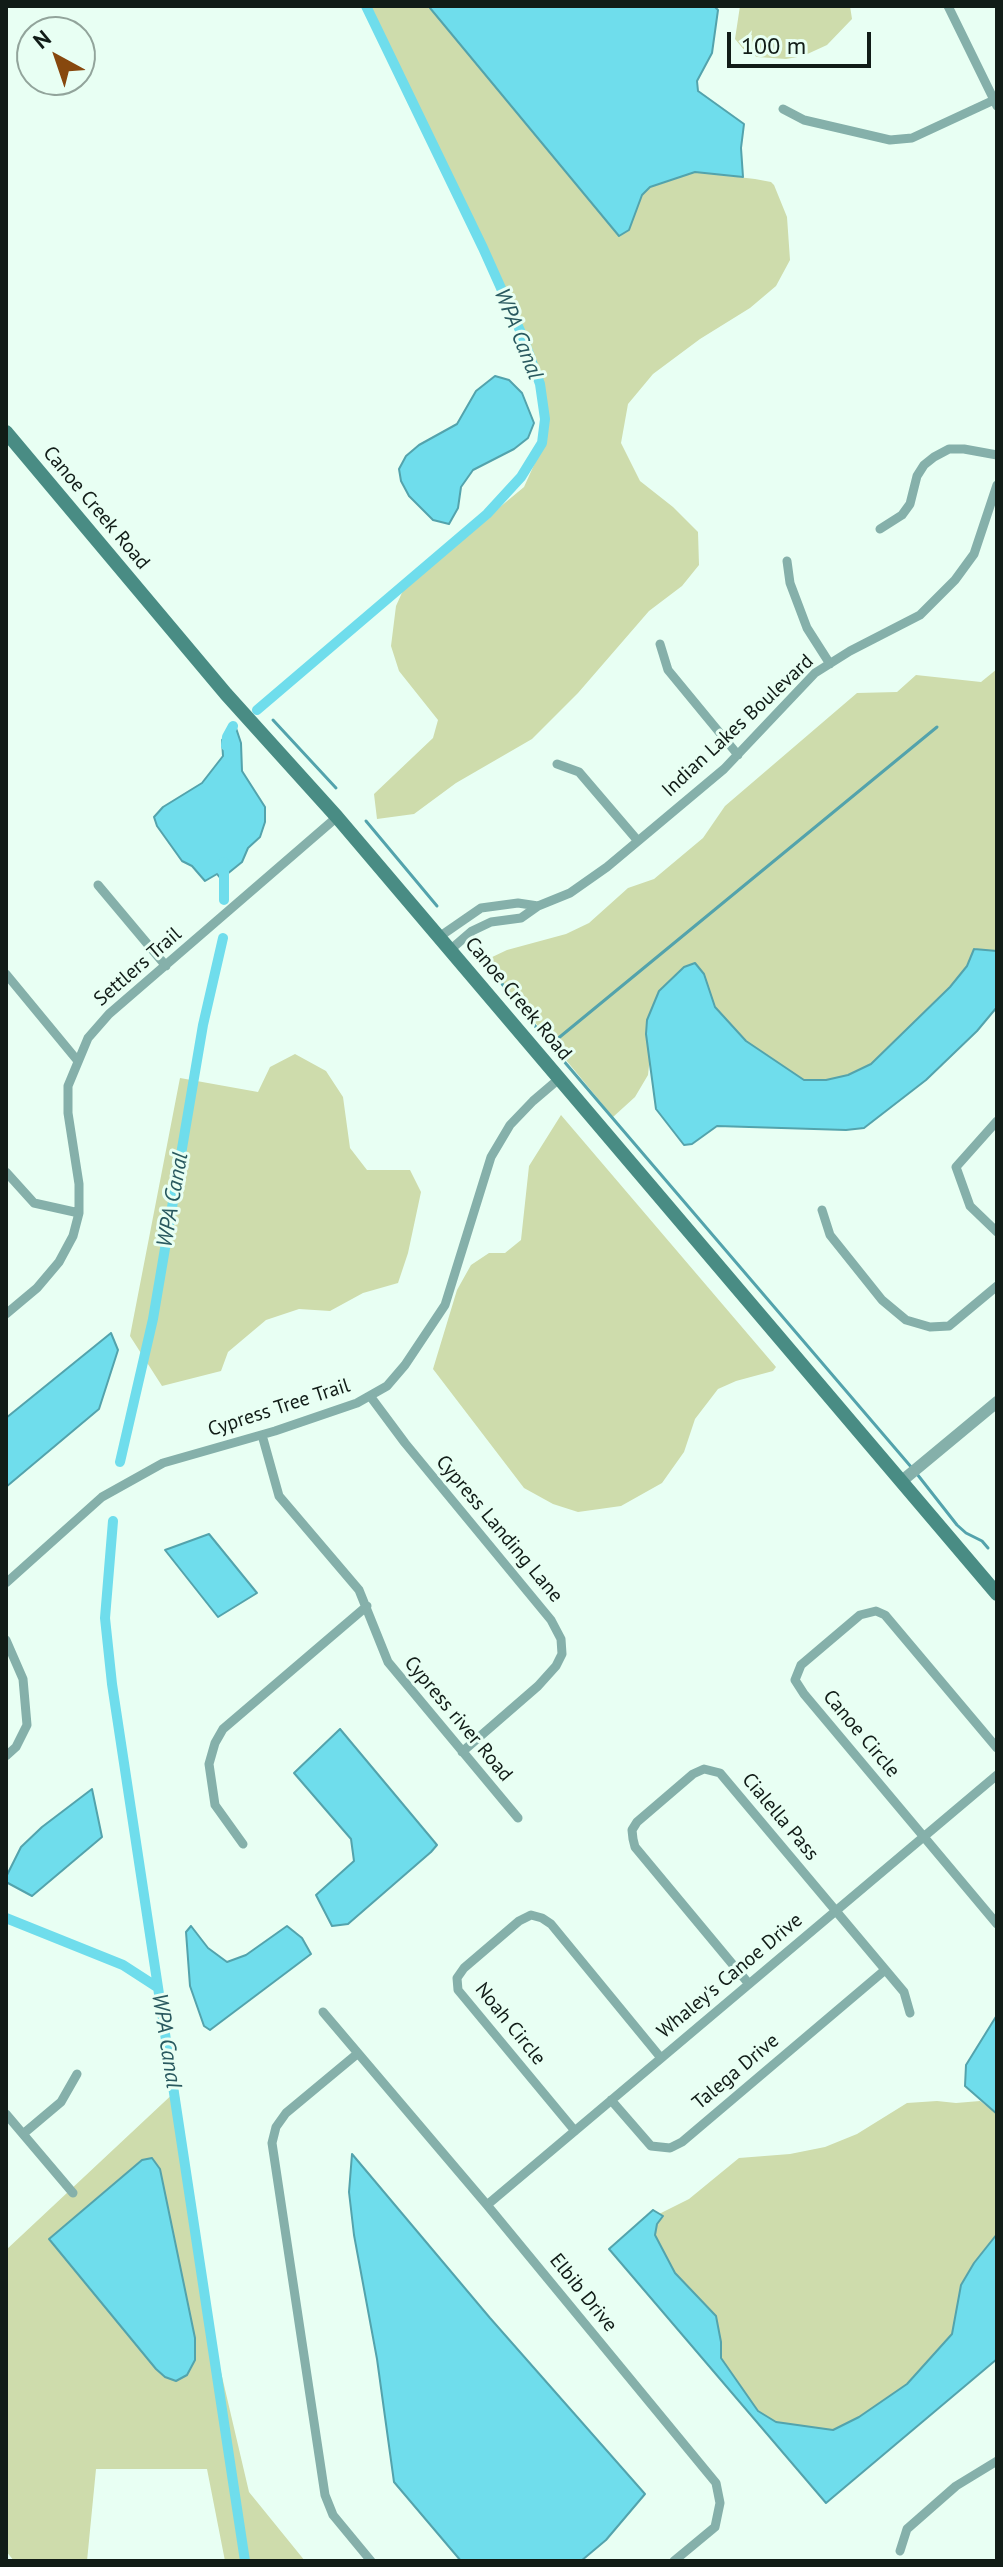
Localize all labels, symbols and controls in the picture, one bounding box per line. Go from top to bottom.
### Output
north arrow [16,16,96,96]
scale bar [731,16,875,66]
text: N [27,24,56,55]
text: 100 m [741,30,806,61]
water label: WPA Canal [488,285,548,383]
street label: Canoe Creek Road [38,442,154,574]
street label: Indian Lakes Boulevard [657,650,819,802]
street label: Settlers Trail [89,923,187,1011]
street label: Canoe Creek Road [460,933,576,1065]
water label: WPA Canal [152,1151,194,1249]
street label: Cypress Tree Trail [205,1374,353,1442]
street label: Cypress Landing Lane [430,1451,568,1607]
street label: Cypress river Road [399,1652,517,1786]
street label: Canoe Circle [817,1685,905,1783]
street label: Cialella Pass [736,1768,824,1866]
street label: Whaley's Canoe Drive [653,1908,807,2044]
street label: Noah Circle [470,1978,550,2070]
water label: WPA Canal [145,1992,187,2090]
street label: Talega Drive [688,2029,784,2115]
street label: Elbib Drive [544,2249,622,2337]

